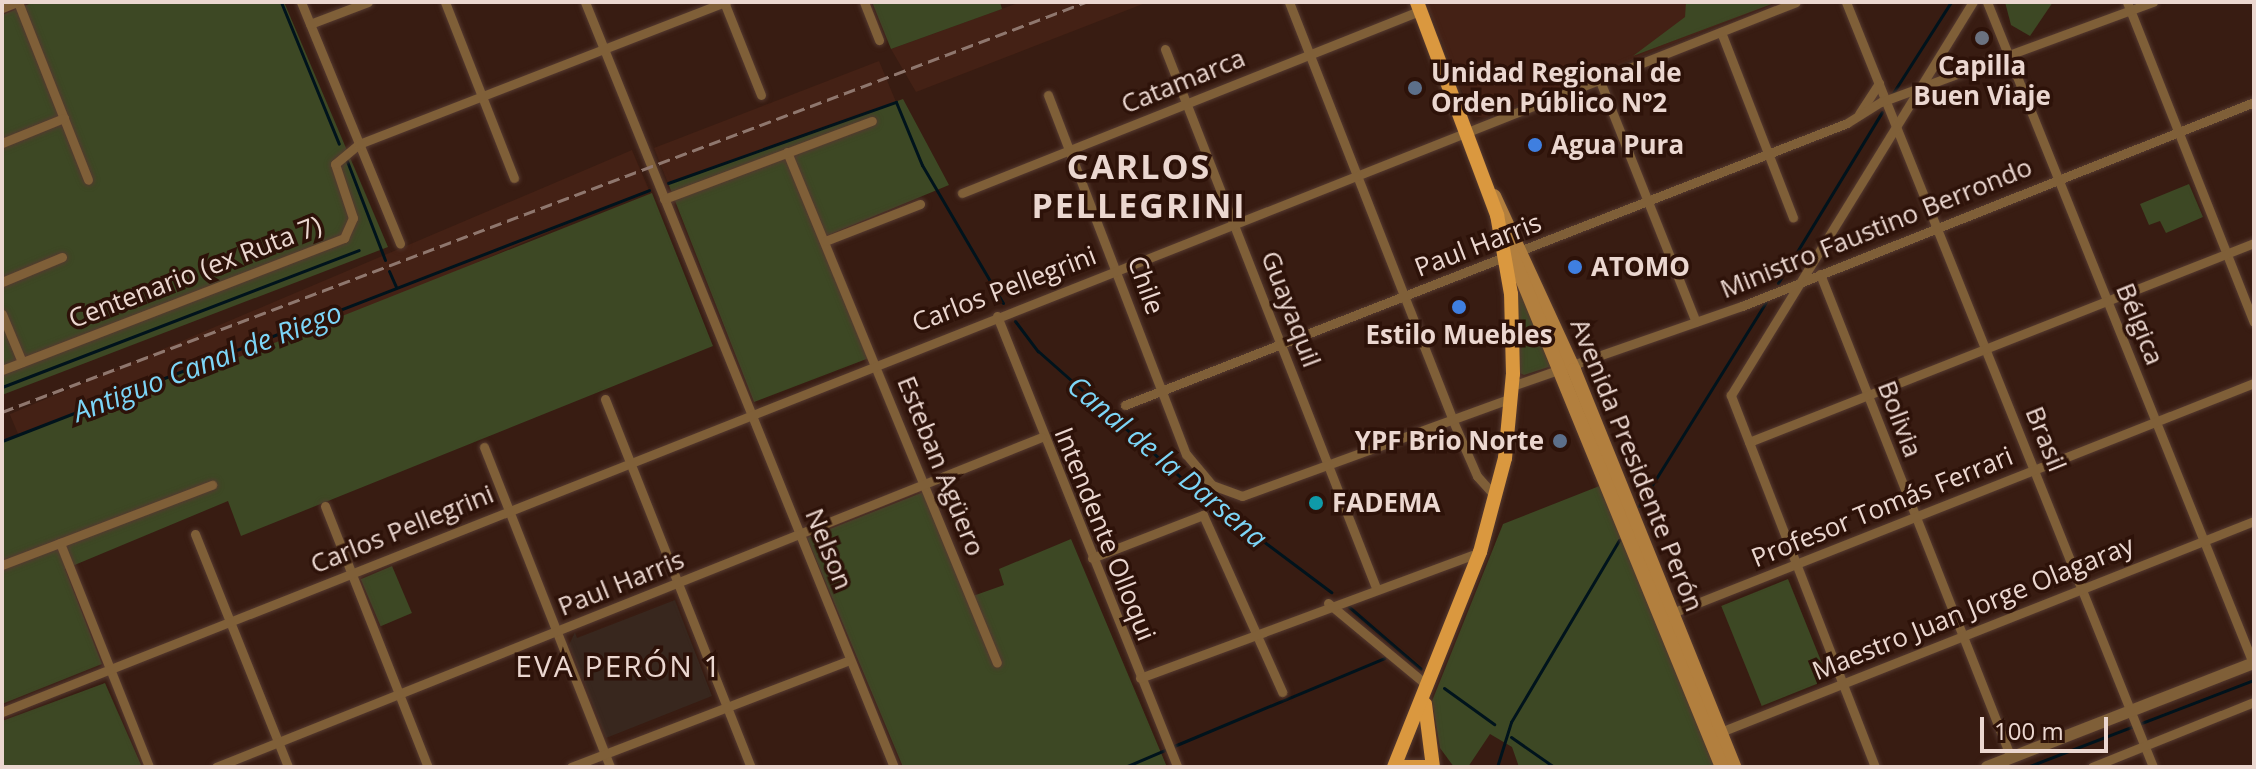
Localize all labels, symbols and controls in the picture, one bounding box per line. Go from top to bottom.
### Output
marker: Capilla Buen Viaje [1973,29,1991,47]
street label: Catamarca [1117,42,1249,120]
place label: Capilla Buen Viaje [1913,50,2051,112]
place label: Unidad Regional de Orden Público Nº2 [1431,57,1682,118]
marker: Unidad Regional de Orden Público Nº2 [1406,79,1424,97]
place label: Agua Pura [1551,129,1684,161]
marker: Agua Pura [1526,136,1544,154]
district label: CARLOS PELLEGRINI [1031,146,1247,226]
street label: Ministro Faustino Berrondo [1716,151,2036,305]
street label: Paul Harris [1410,207,1546,283]
street label: Centenario (ex Ruta 7) [64,209,326,335]
street label: Carlos Pellegrini [908,240,1100,338]
street label: Guayaquil [1255,247,1327,371]
street label: Chile [1121,251,1171,319]
place label: ATOMO [1591,251,1690,283]
marker: ATOMO [1566,258,1584,276]
street label: Bélgica [2110,279,2170,369]
water label: Antiguo Canal de Riego [68,294,346,428]
marker: Estilo Muebles [1450,298,1468,316]
street label: Avenida Presidente Perón [1564,314,1710,616]
place label: Estilo Muebles [1365,319,1553,351]
water label: Canal de la Darsena [1062,368,1274,554]
street label: Esteban Agüero [891,372,991,560]
street label: Bolivia [1871,376,1929,462]
street label: Brasil [2019,402,2073,476]
street label: Intendente Olloqui [1048,423,1162,645]
place label: YPF Brio Norte [1355,425,1544,457]
marker: YPF Brio Norte [1551,432,1569,450]
street label: Profesor Tomás Ferrari [1747,440,2017,574]
street label: Carlos Pellegrini [306,478,498,580]
place label: FADEMA [1332,487,1440,519]
marker: FADEMA [1307,494,1325,512]
street label: Nelson [799,504,859,594]
street label: Maestro Juan Jorge Olagaray [1808,529,2138,687]
street label: Paul Harris [553,544,689,622]
district label: EVA PERÓN 1 [515,648,723,684]
scale bar [1984,701,2112,751]
text: 100 m [1994,714,2064,747]

